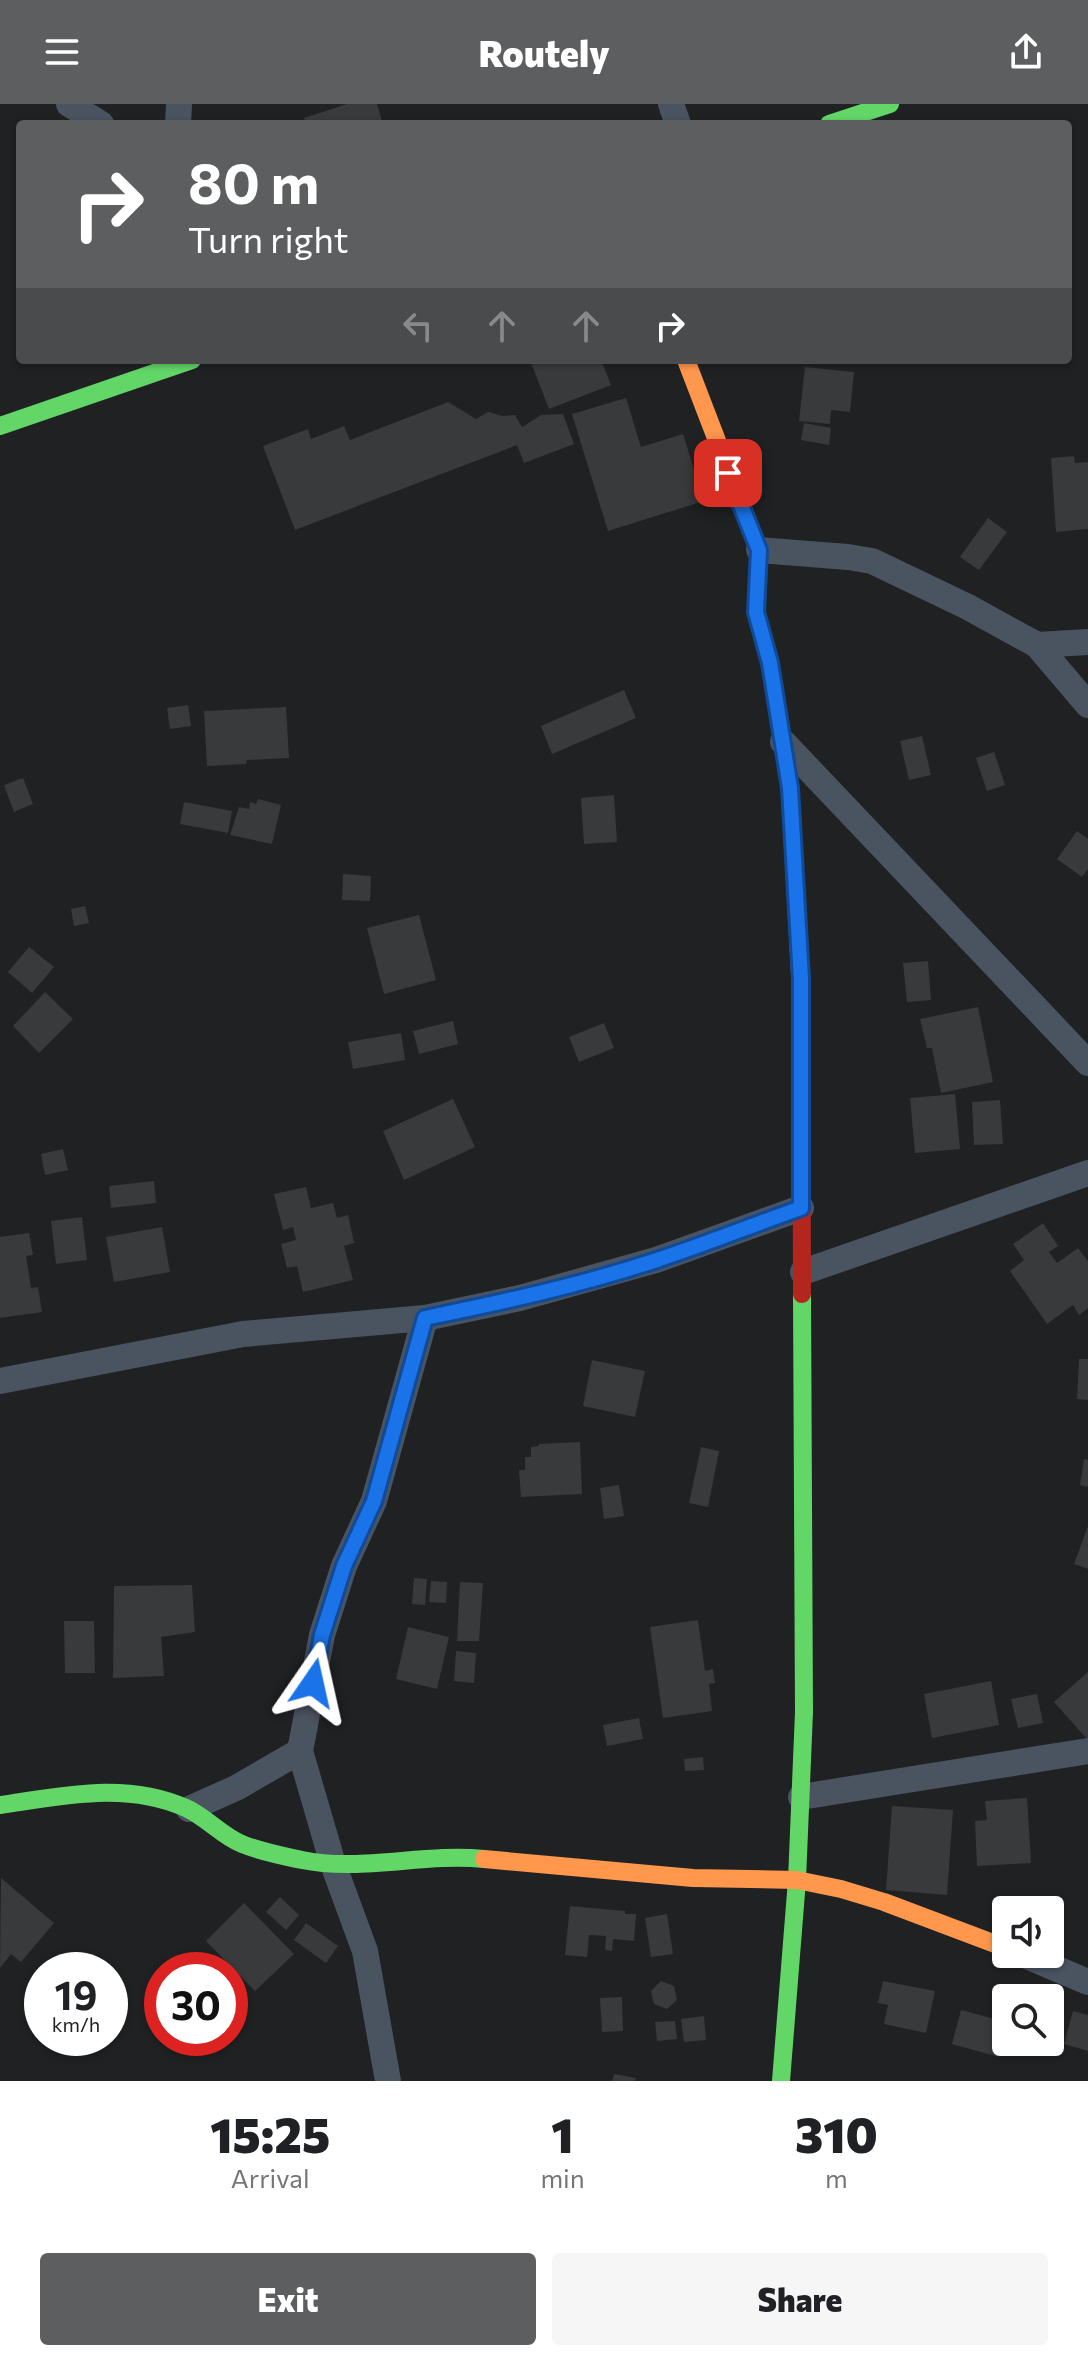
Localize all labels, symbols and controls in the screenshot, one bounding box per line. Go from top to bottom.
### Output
icon: menu [40,30,84,74]
text: Routely [478,30,610,74]
icon: share [1004,30,1048,74]
text: 80 m [188,147,319,216]
icon: right [56,152,160,256]
text: Turn right [188,216,349,260]
icon: left [396,304,440,348]
icon: ahead [480,304,524,348]
icon: ahead [564,304,608,348]
icon: right [648,304,692,348]
pin [694,439,762,507]
icon: arrive [706,451,750,495]
position arrow [271,1641,355,1725]
map controls [992,1896,1064,2056]
button: sound [992,1896,1064,1968]
speed limit sign: 30 [144,1952,248,2056]
text: 19 [55,1969,97,2018]
button: search [992,1984,1064,2056]
text: km/h [52,2012,100,2036]
text: 15:25 [210,2104,330,2163]
text: 1 [551,2104,574,2163]
text: 310 [795,2104,878,2163]
text: Arrival [231,2162,310,2193]
text: min [540,2162,585,2193]
text: m [825,2162,848,2193]
button: Exit [40,2253,536,2345]
button: Share [552,2253,1048,2345]

